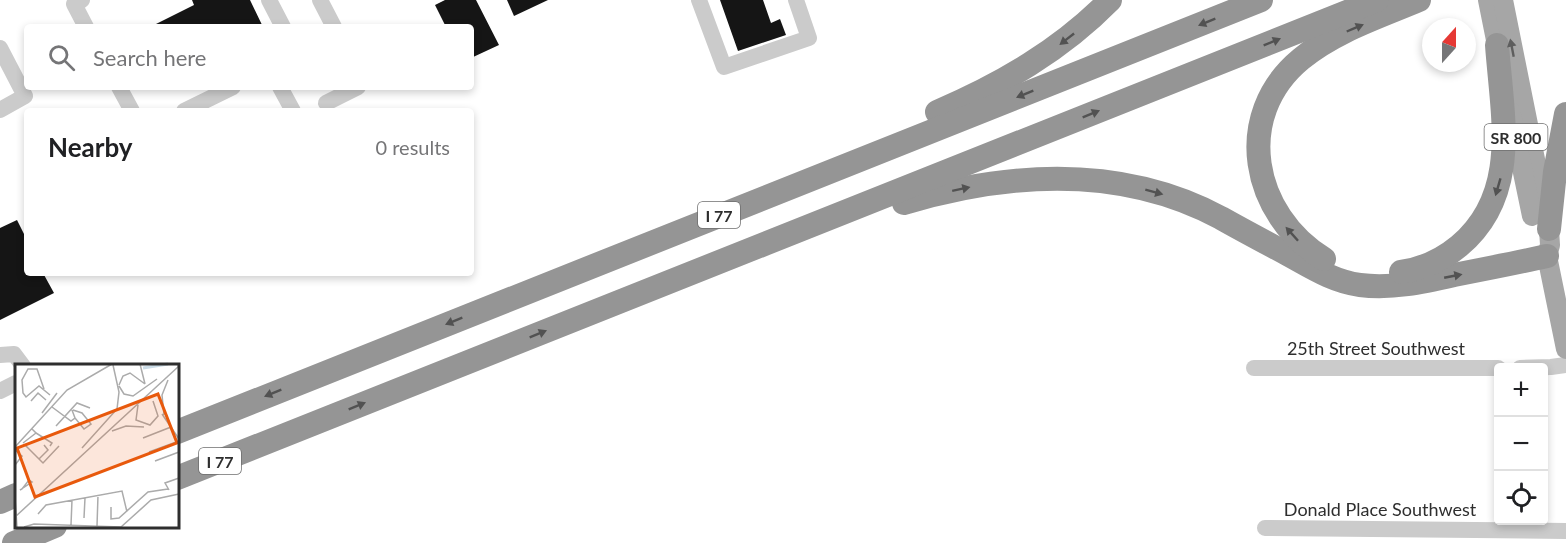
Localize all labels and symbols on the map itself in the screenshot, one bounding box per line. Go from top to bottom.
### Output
one-way arrow [1197,17,1215,27]
north arrow [1422,18,1476,72]
one-way arrow [1346,23,1364,33]
one-way arrow [1059,33,1075,46]
one-way arrow [1263,37,1281,46]
one-way arrow [1507,39,1516,58]
one-way arrow [1016,89,1034,99]
one-way arrow [1082,109,1100,118]
road number: SR 800 [1484,124,1547,150]
one-way arrow [1493,178,1502,196]
one-way arrow [952,183,970,193]
one-way arrow [1145,188,1163,197]
road number: I 77 [698,202,740,228]
one-way arrow [1285,226,1299,241]
one-way arrow [1443,270,1462,280]
one-way arrow [445,317,463,326]
one-way arrow [529,329,547,338]
street label: 25th Street Southwest [1287,337,1466,359]
inset map [15,364,178,528]
one-way arrow [264,389,282,398]
one-way arrow [348,401,366,411]
road number: I 77 [199,448,241,474]
street label: Donald Place Southwest [1284,498,1477,520]

